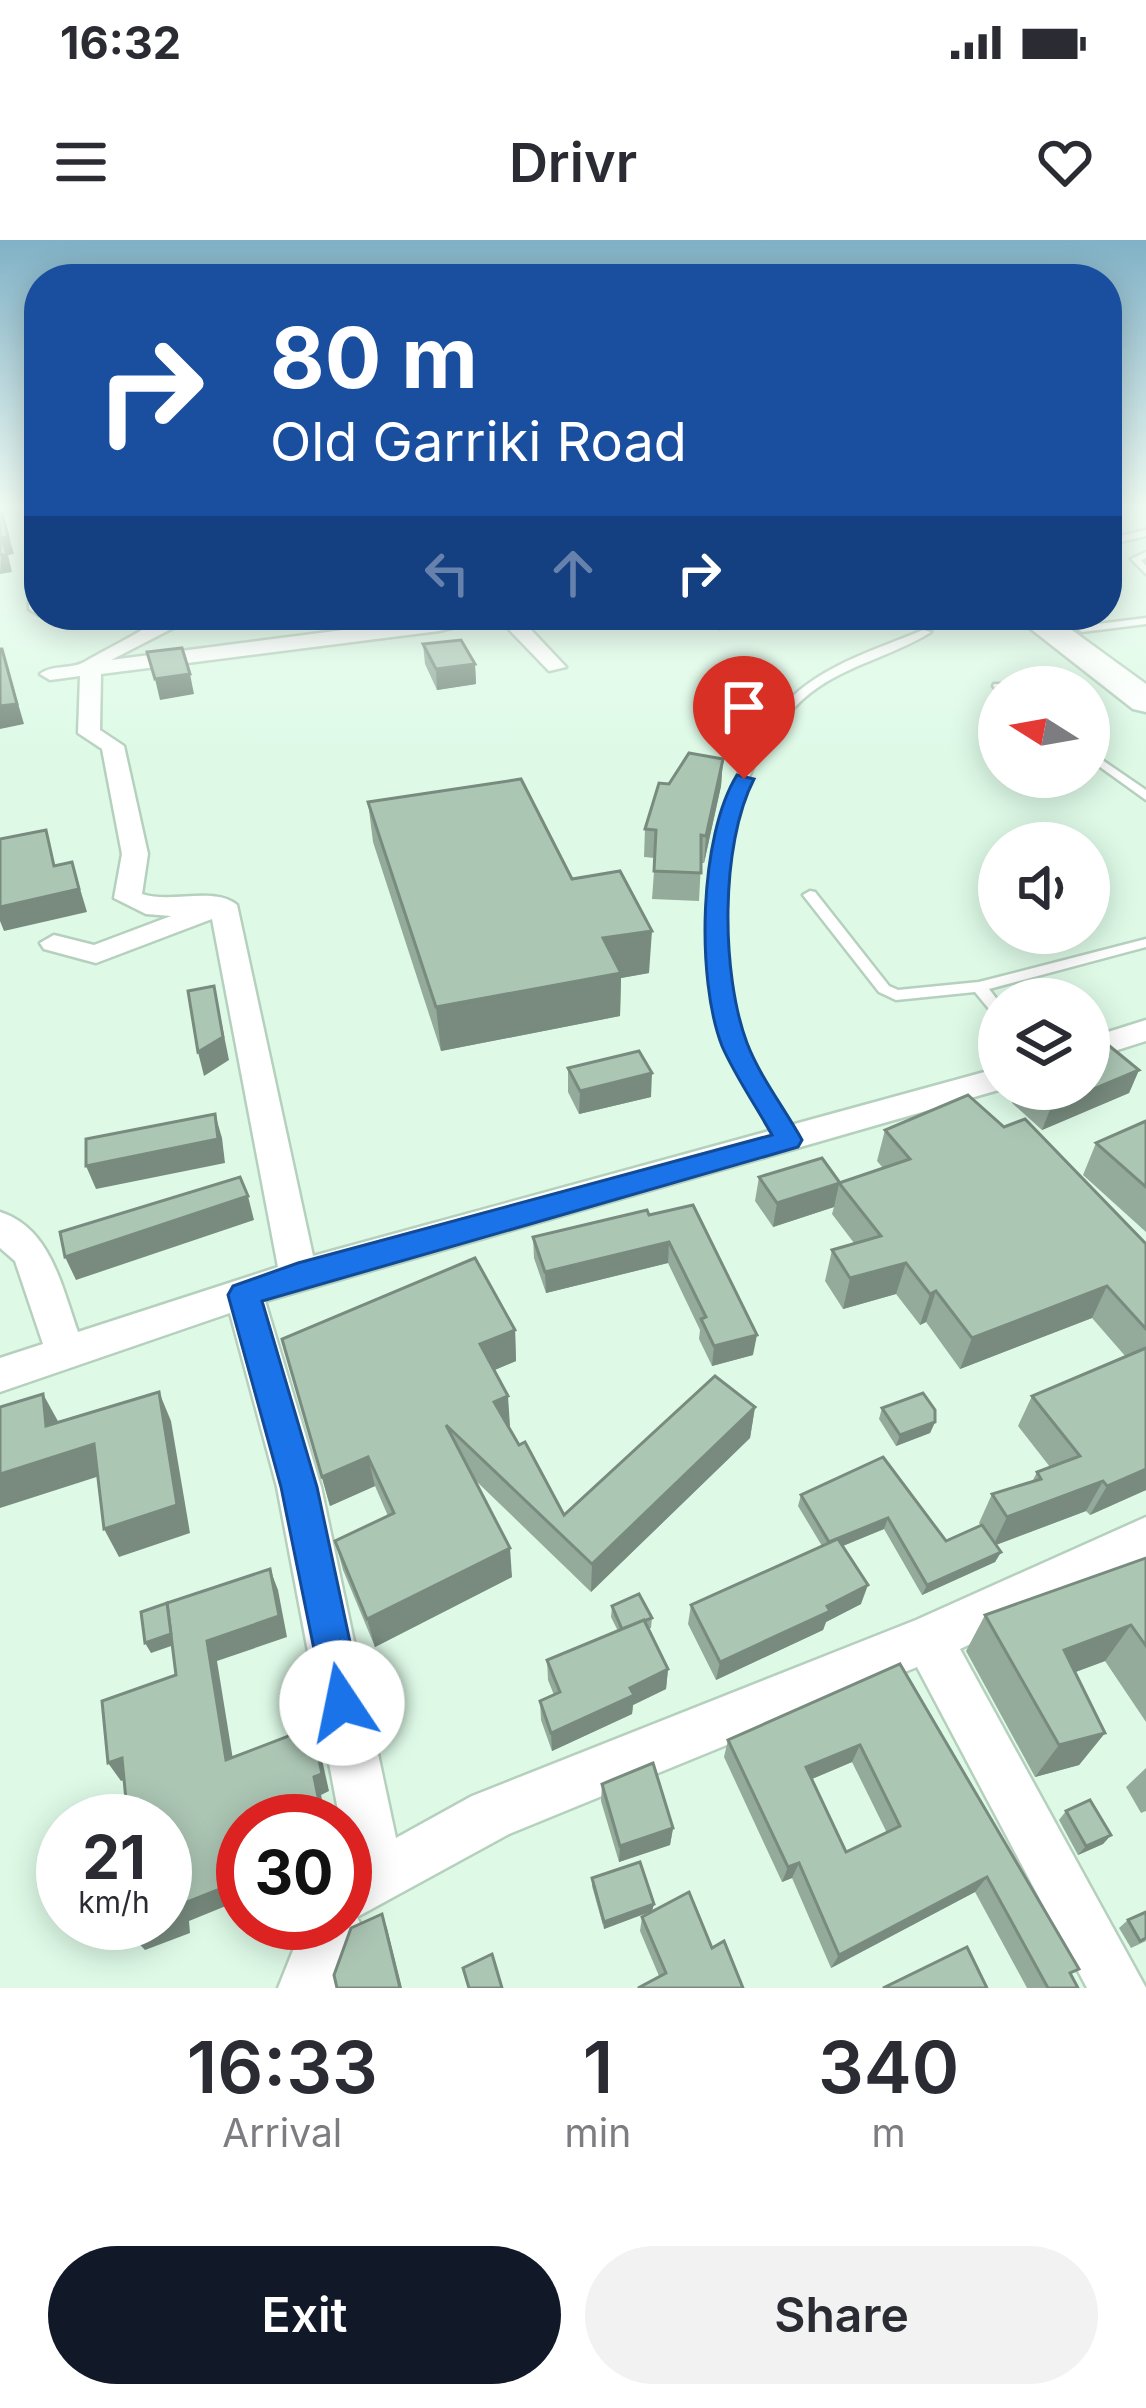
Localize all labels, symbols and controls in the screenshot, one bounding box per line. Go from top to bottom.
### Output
text: 16:32 [60,15,181,70]
icon: menu [48,129,114,195]
icon: heart [1032,129,1098,195]
text: Drivr [509,130,637,195]
text: 80 m [270,307,478,408]
icon: right [72,312,228,468]
text: Old Garriki Road [270,409,687,474]
icon: left [414,540,480,606]
icon: ahead [540,540,606,606]
icon: right [666,540,732,606]
pin [693,656,795,779]
north arrow [978,666,1110,798]
map controls [978,666,1110,1110]
icon: arrive [711,674,777,740]
button: sound [978,822,1110,954]
button: layers [978,978,1110,1110]
position arrow [279,1640,405,1766]
speed limit sign: 30 [216,1794,372,1950]
text: 21 [82,1821,146,1893]
text: km/h [78,1884,150,1920]
text: 16:33 [187,2023,378,2110]
text: 1 [583,2023,613,2110]
text: 340 [818,2023,959,2110]
text: Arrival [222,2109,342,2156]
text: min [565,2109,631,2156]
text: m [872,2109,906,2156]
button: Exit [48,2246,561,2384]
button: Share [585,2246,1098,2384]

